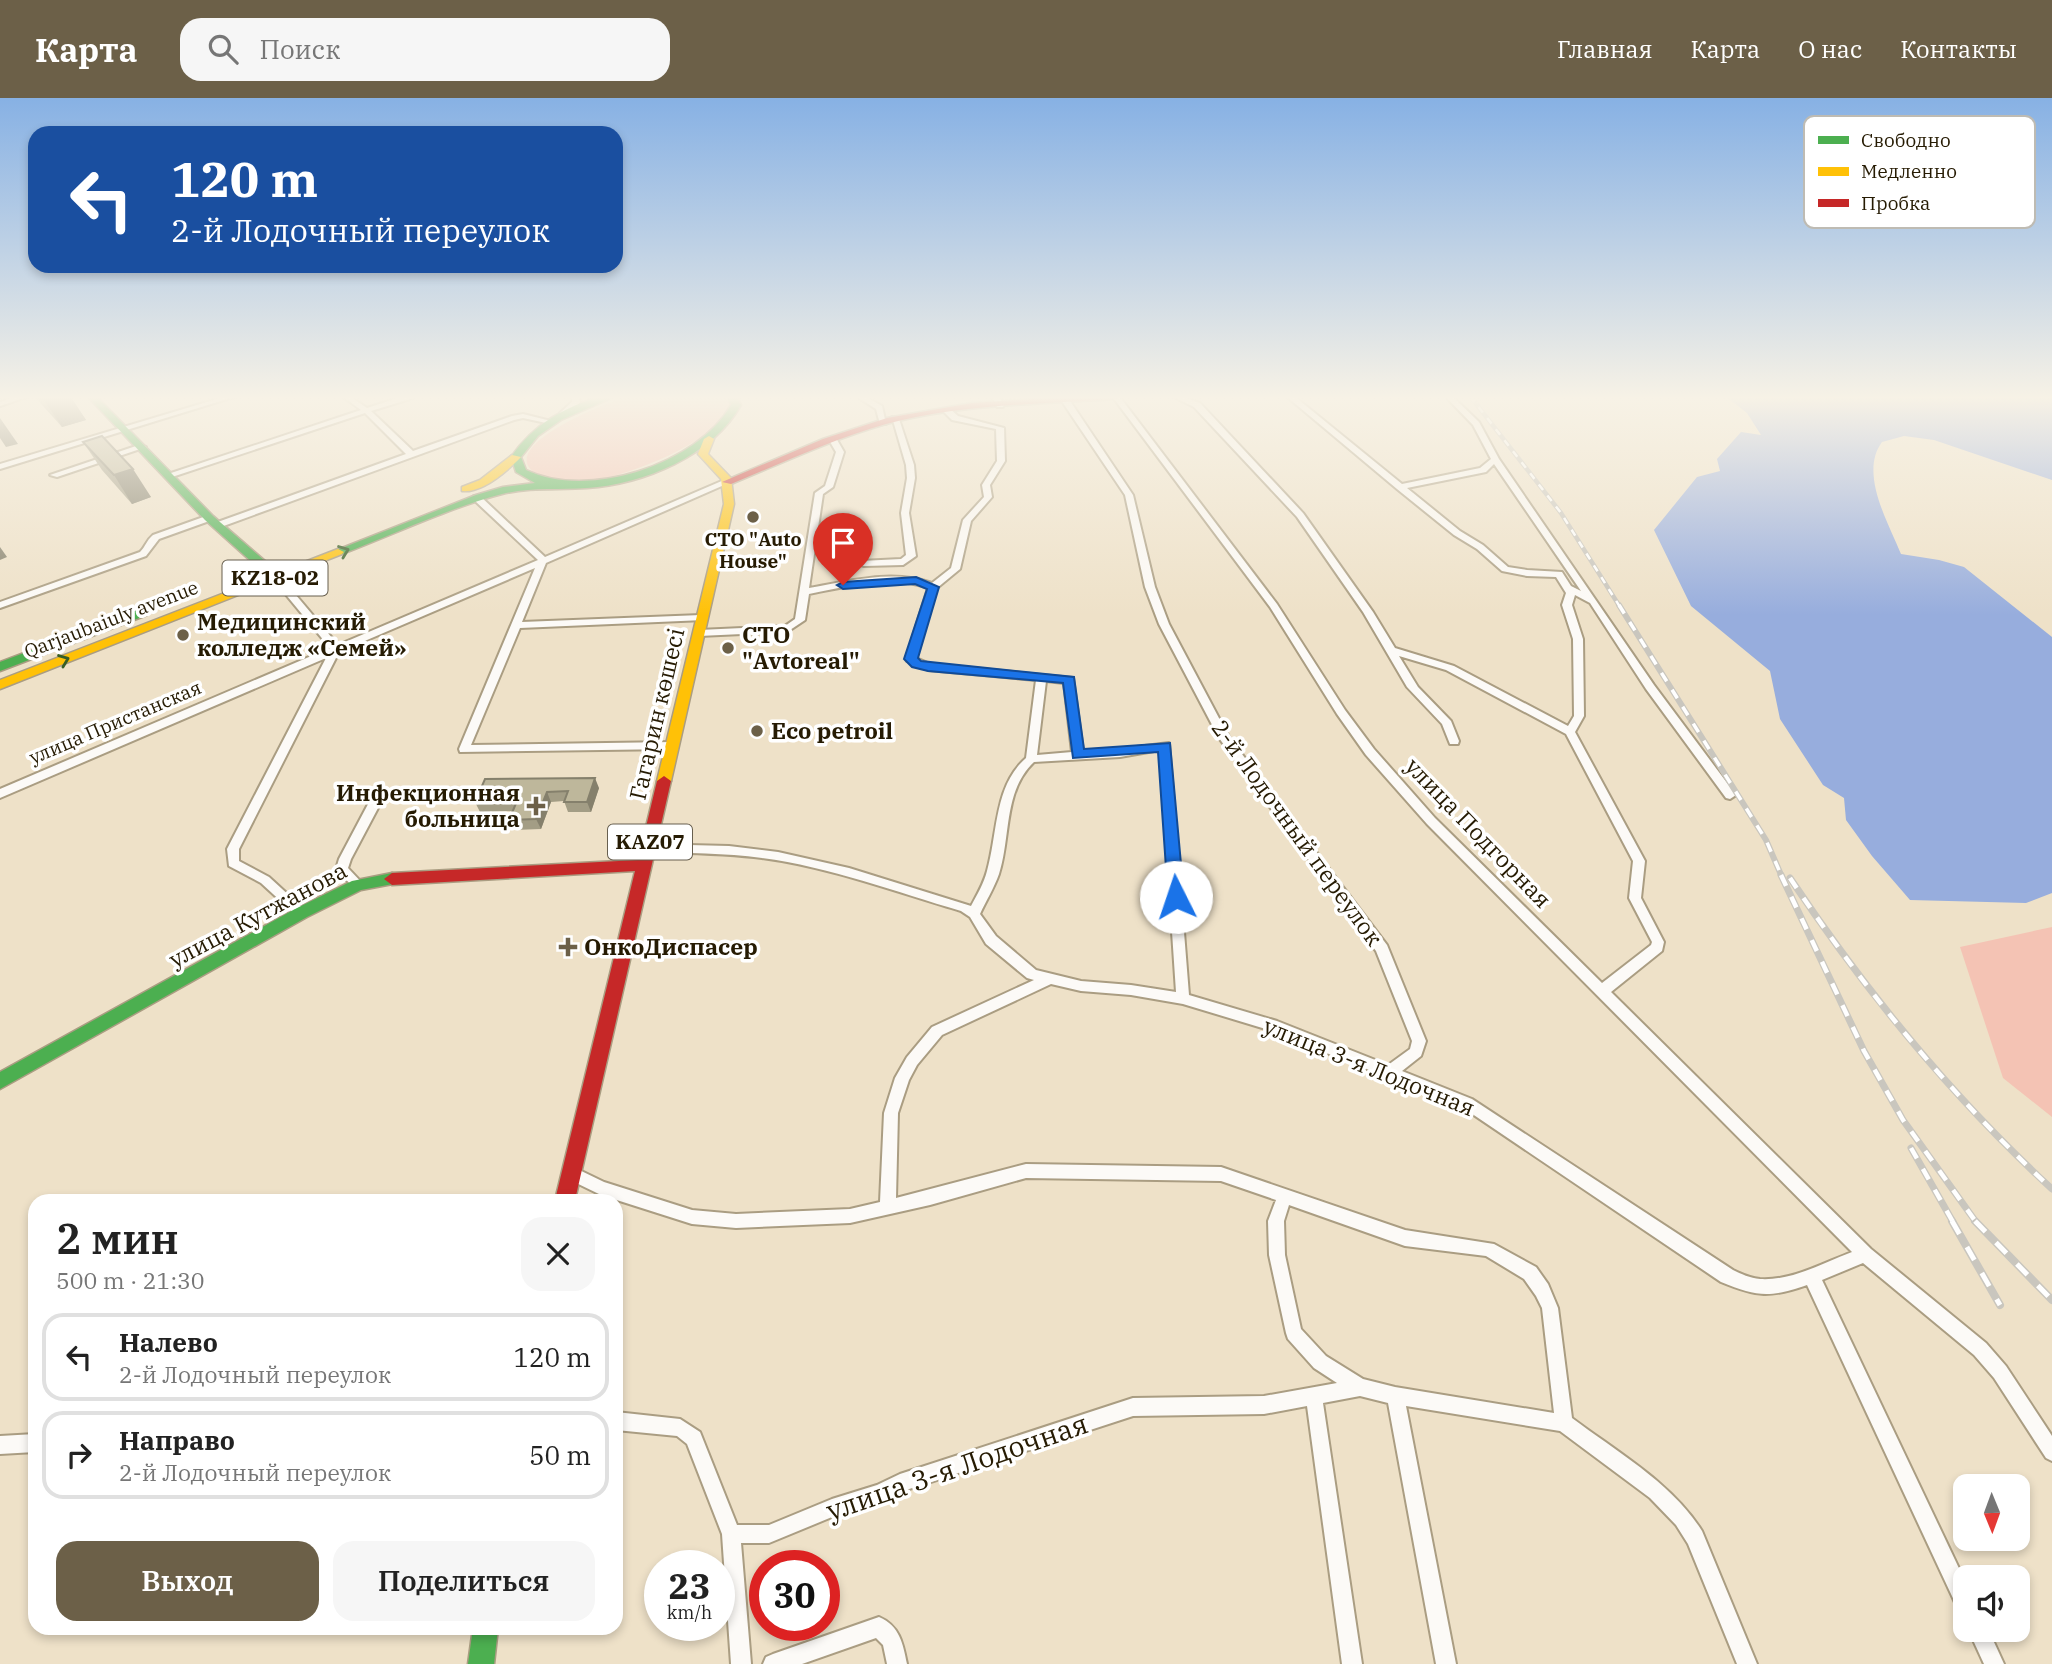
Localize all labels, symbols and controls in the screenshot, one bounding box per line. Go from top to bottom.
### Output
search box [180,18,670,81]
text: Карта [35,28,138,71]
icon: search [204,30,242,68]
text: Поиск [260,32,340,66]
text: Главная [1557,33,1653,65]
text: Карта [1691,33,1760,65]
text: О нас [1798,33,1862,65]
text: Контакты [1900,33,2017,65]
legend [1804,116,2035,228]
text: Свободно [1861,128,1951,152]
text: 120 m [171,147,318,210]
icon: left [56,154,147,245]
text: Медленно [1861,159,1957,183]
text: Пробка [1861,191,1930,215]
text: 2-й Лодочный переулок [171,209,550,251]
marker: СТО "Auto House" [745,509,761,525]
pin [813,513,873,585]
icon: arrive [824,524,862,562]
place label: СТО "Auto House" [705,527,802,573]
one-way arrow [337,545,349,559]
road number: KZ18-02 [222,560,328,596]
street label: Qarjaubaiuly avenue [21,575,201,663]
place label: Медицинский колледж «Семей» [197,606,406,662]
place label: СТО "Avtoreal" [742,619,860,675]
street label: Гагарин көшесі [622,625,690,803]
marker: Медицинский колледж «Семей» [175,627,191,643]
marker: СТО "Avtoreal" [720,640,736,656]
one-way arrow [57,654,69,668]
street label: улица Пристанская [25,675,205,769]
street label: 2-й Лодочный переулок [1206,713,1390,952]
place label: Eco petroil [771,715,893,745]
marker: Eco petroil [749,723,765,739]
street label: улица Подгорная [1399,751,1558,914]
place label: Инфекционная больница [336,777,520,833]
marker: Инфекционная больница [526,796,546,816]
road number: KAZ07 [608,824,692,860]
street label: улица Кутжанова [163,855,352,974]
position arrow [1139,860,1213,934]
place label: ОнкоДиспасер [584,931,758,961]
marker: ОнкоДиспасер [558,937,578,957]
street label: улица 3-я Лодочная [1259,1010,1479,1122]
text: 2 мин [56,1211,179,1266]
button: close [521,1217,595,1291]
text: 500 m · 21:30 [56,1265,205,1295]
text: Налево [119,1325,218,1359]
icon: left [60,1338,98,1376]
text: 120 m [513,1340,591,1374]
text: 2-й Лодочный переулок [119,1359,391,1389]
street label: улица 3-я Лодочная [821,1404,1093,1529]
text: Направо [119,1423,235,1457]
icon: right [60,1436,98,1474]
text: 50 m [529,1438,591,1472]
text: 2-й Лодочный переулок [119,1457,391,1487]
north arrow [1953,1474,2030,1550]
map controls [1953,1474,2030,1642]
button: Выход [56,1541,319,1621]
button: Поделиться [333,1541,595,1621]
speed limit sign: 30 [749,1550,840,1641]
text: 23 [668,1563,711,1609]
button: sound [1953,1565,2030,1642]
text: km/h [667,1601,712,1624]

